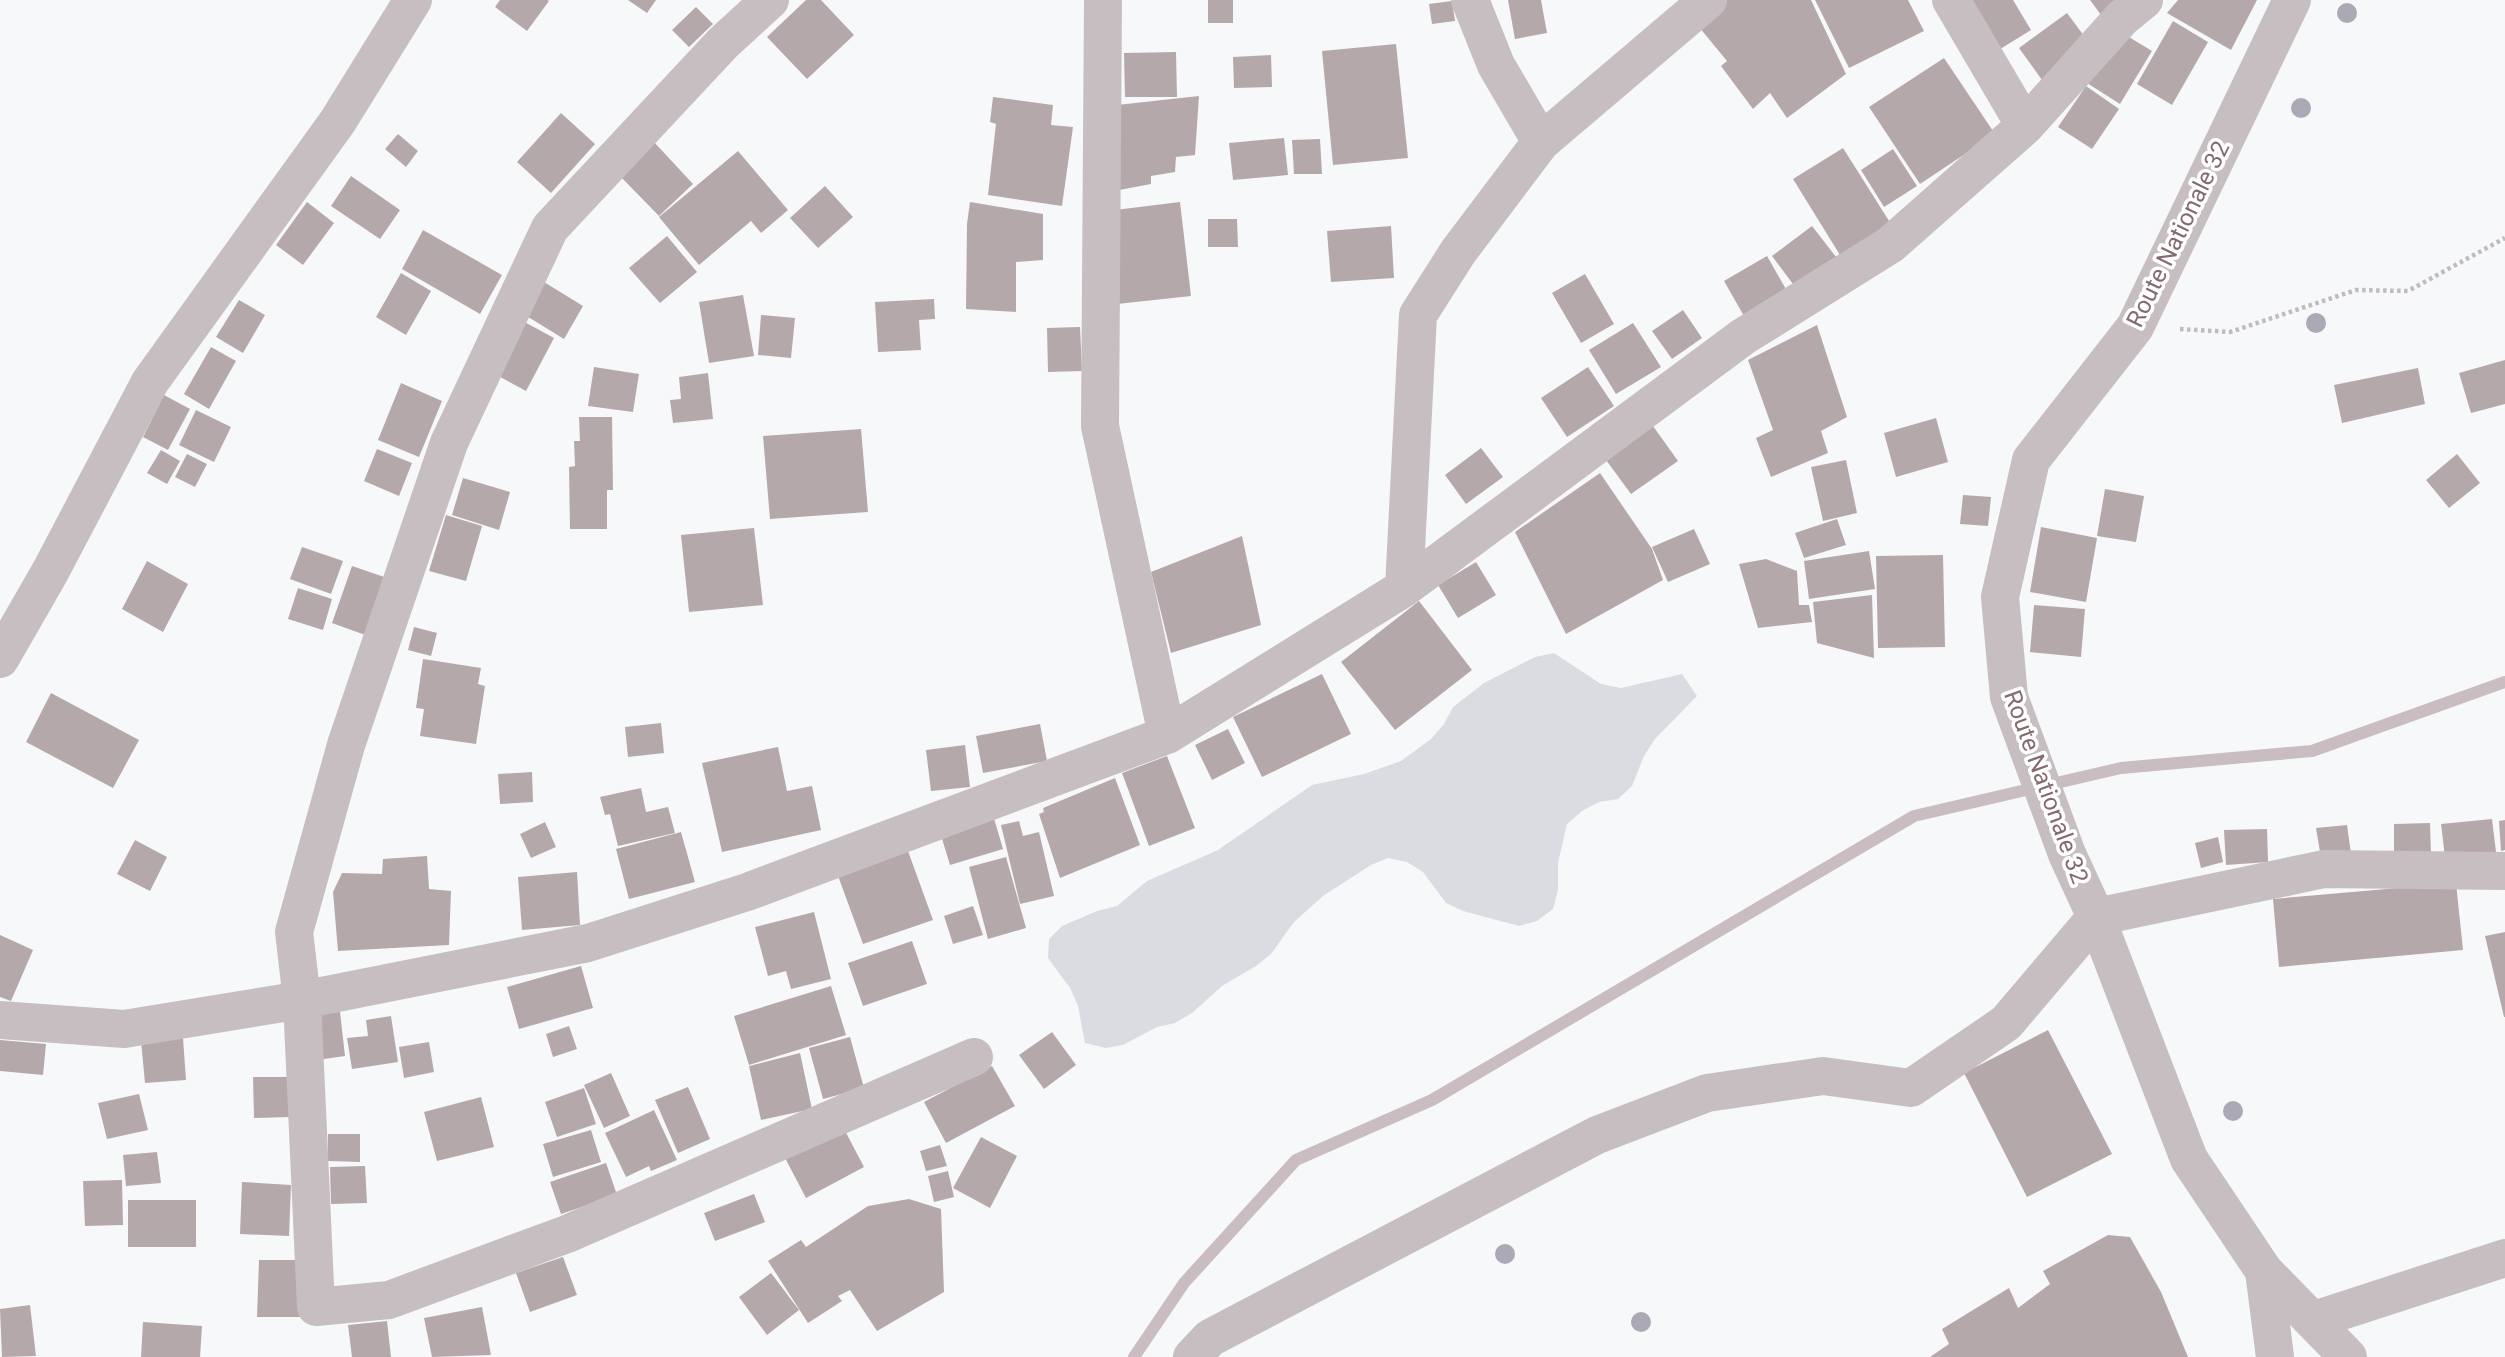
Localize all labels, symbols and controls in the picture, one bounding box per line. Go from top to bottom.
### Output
street label: Route Nationale 32 [2121,136,2235,332]
street label: Route Nationale 32 [1998,687,2094,887]

